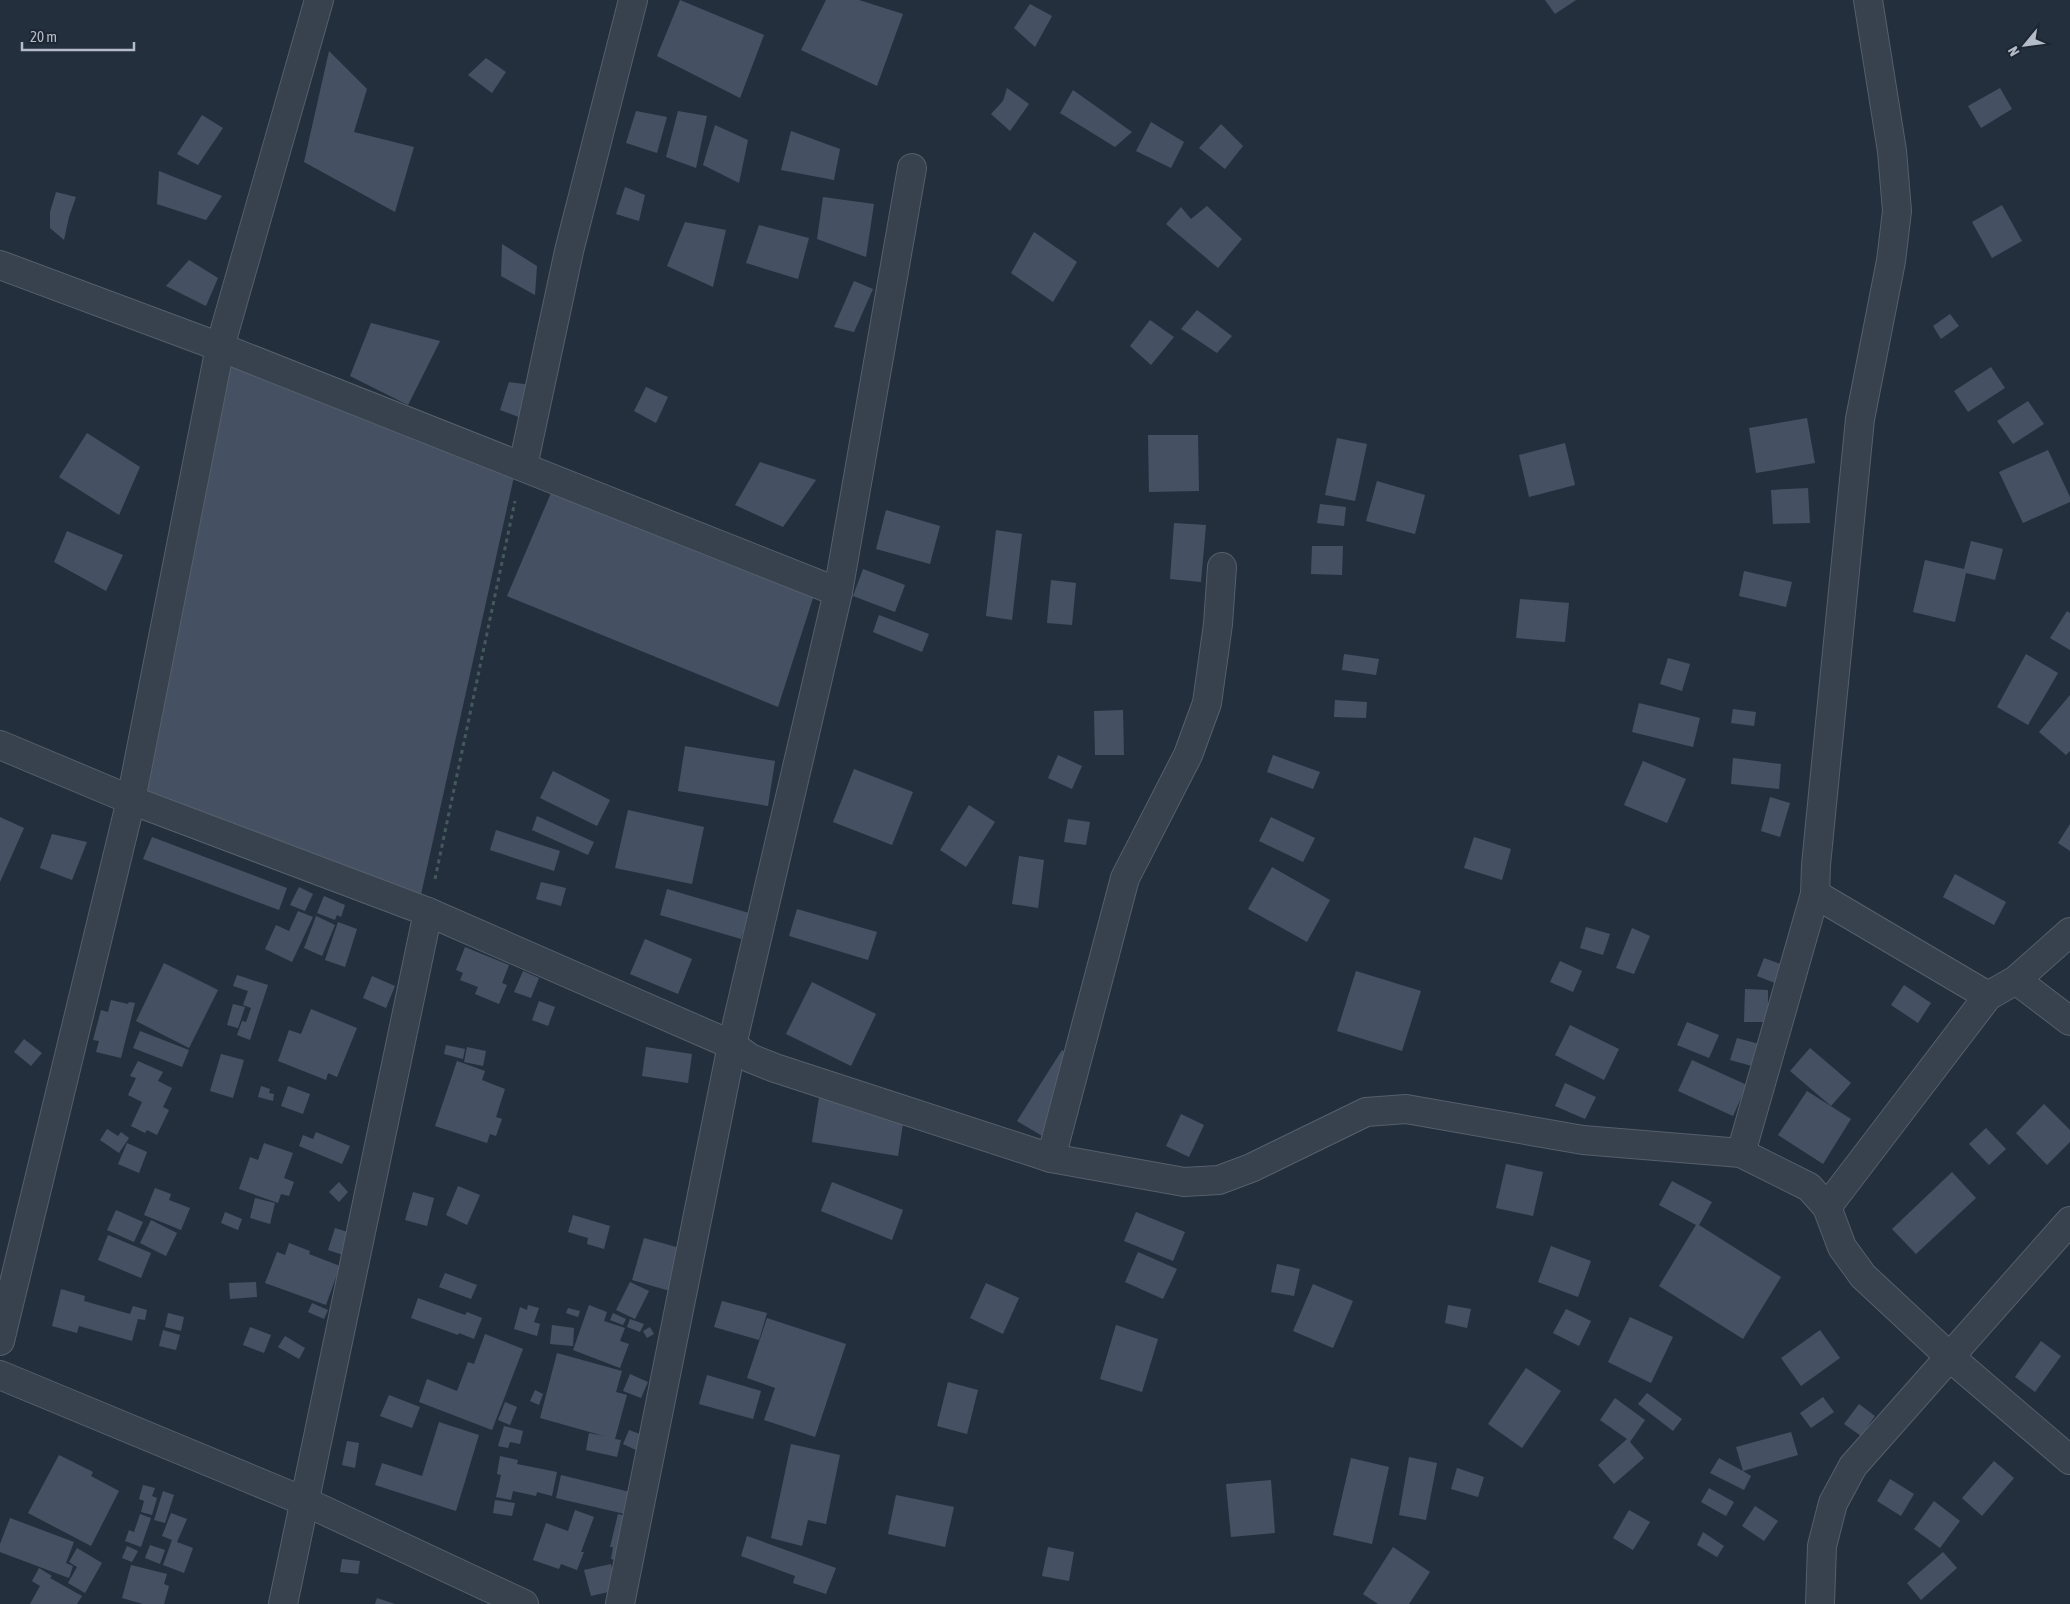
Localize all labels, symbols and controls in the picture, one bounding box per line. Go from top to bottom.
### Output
scale bar [22,20,135,52]
north arrow [2000,20,2050,70]
text: 20 m [30,28,57,45]
text: N [2005,44,2023,59]

